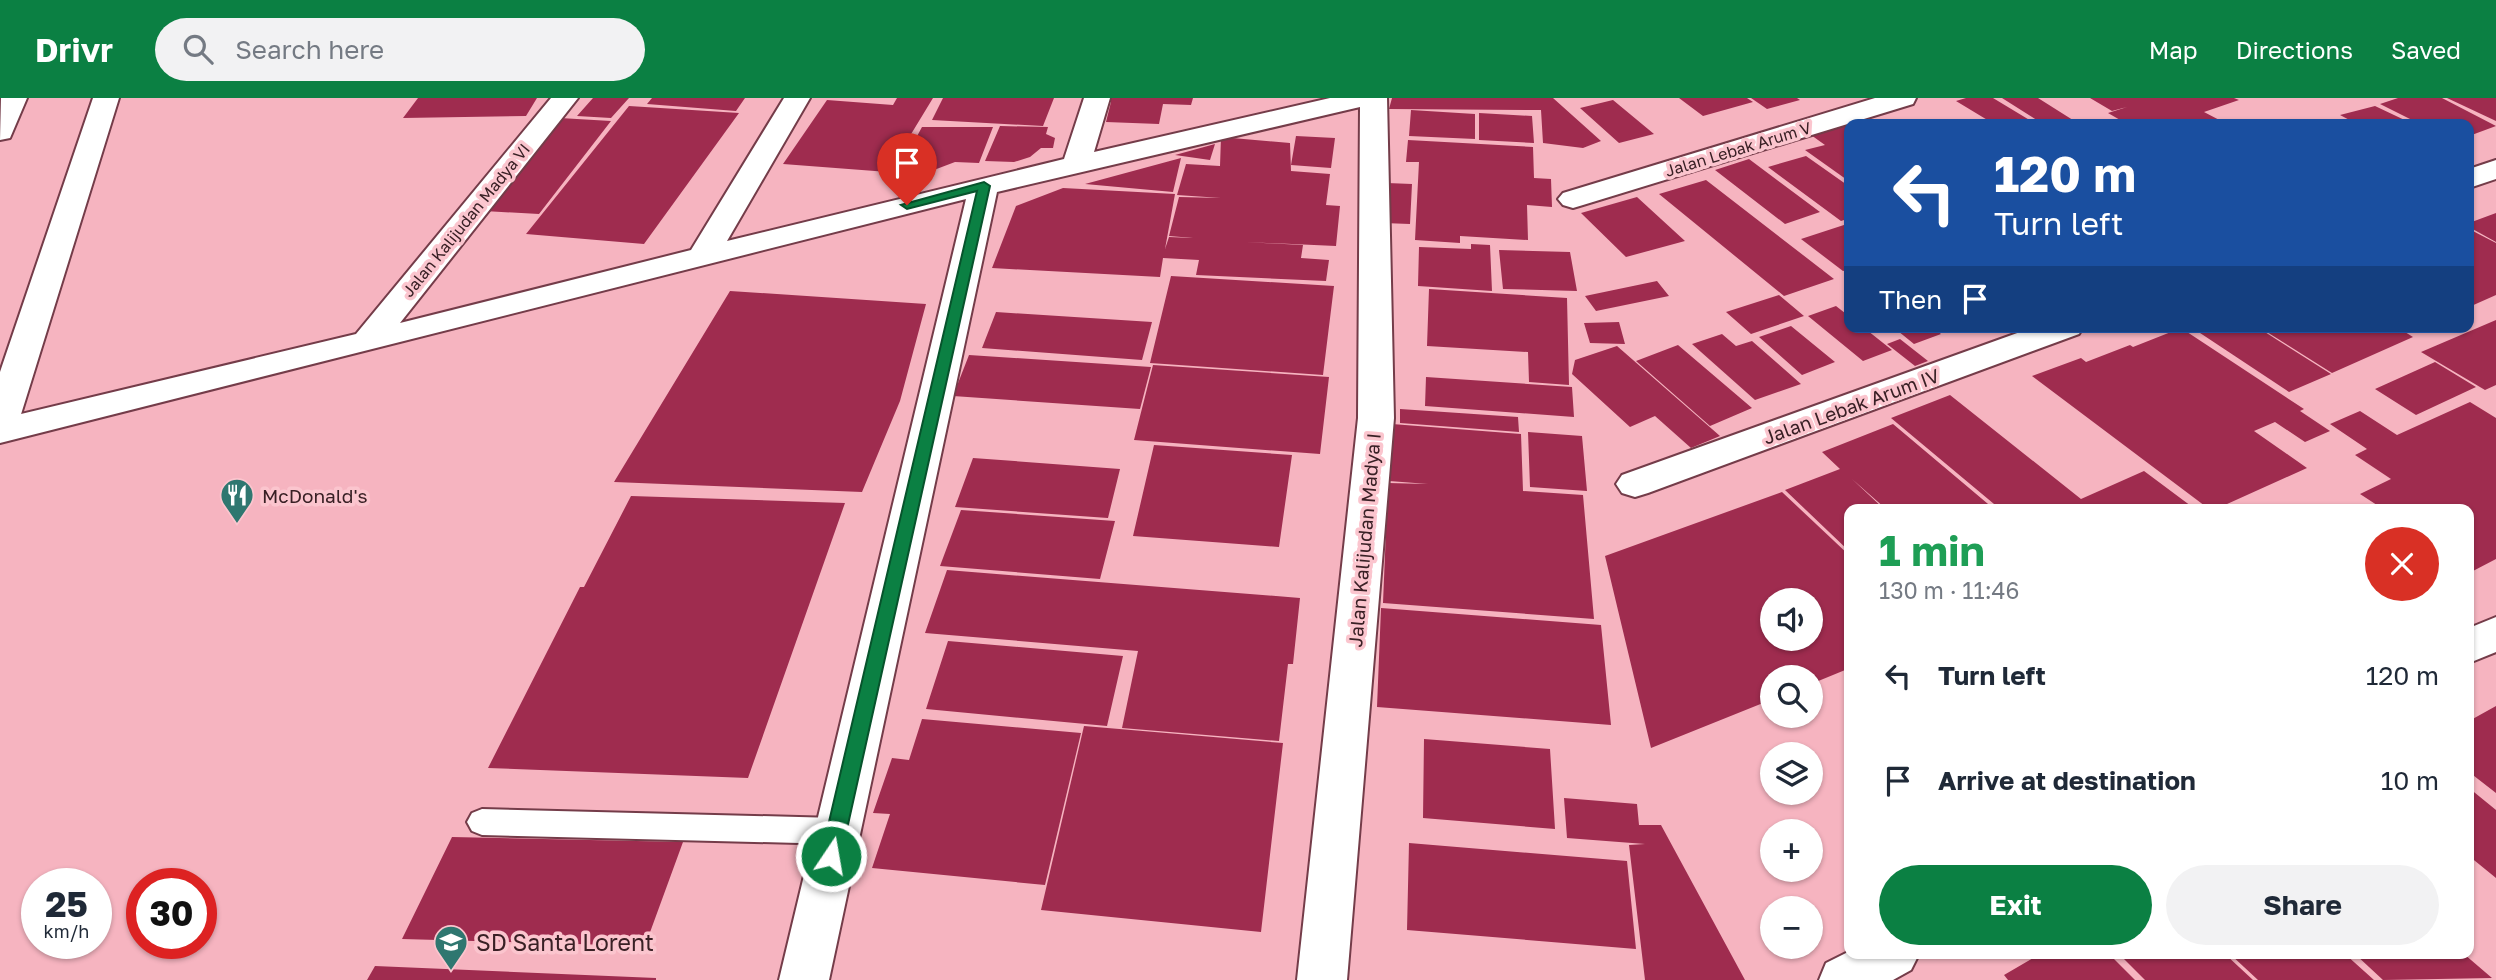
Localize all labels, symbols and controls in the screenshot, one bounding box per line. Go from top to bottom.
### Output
search box [155,18,645,81]
text: Drivr [35,30,113,69]
icon: search [179,30,217,68]
text: Search here [235,34,384,65]
text: Map [2149,35,2198,64]
text: Directions [2236,35,2353,64]
text: Saved [2391,35,2461,64]
street label: Jalan Lebak Arum V [1663,117,1814,181]
pin [877,133,937,205]
street label: Jalan Kalijudan Madya VI [398,139,534,301]
icon: arrive [888,144,926,182]
text: 120 m [1994,144,2136,203]
icon: left [1879,147,1970,238]
text: Turn left [1994,204,2123,242]
icon: arrive [1956,280,1994,318]
text: Then [1879,284,1942,315]
street label: Jalan Lebak Arum IV [1760,363,1943,449]
street label: Jalan Kalijudan Madya I [1343,432,1385,648]
restaurant icon: McDonald's [218,476,256,525]
place label: McDonald's [262,484,368,507]
text: 1 min [1879,525,1985,575]
button: close [2365,527,2439,601]
text: 130 m · 11:46 [1879,576,2020,604]
map controls [1760,588,1823,959]
button: sound [1760,588,1823,651]
icon: left [1879,657,1917,695]
text: Turn left [1938,660,2046,691]
text: 120 m [2366,660,2439,691]
button: search [1760,665,1823,728]
button: layers [1760,742,1823,805]
icon: arrive [1879,762,1917,800]
text: Arrive at destination [1938,765,2196,796]
text: 10 m [2381,765,2439,796]
position arrow [794,819,868,893]
button: + [1760,819,1823,882]
button: Exit [1879,865,2152,945]
button: Share [2166,865,2439,945]
speed limit sign: 30 [126,868,217,959]
text: 25 [45,883,88,925]
button: − [1760,896,1823,959]
text: km/h [44,920,89,942]
school or university icon: SD Santa Lorent [432,923,470,972]
place label: SD Santa Lorent [476,928,654,956]

